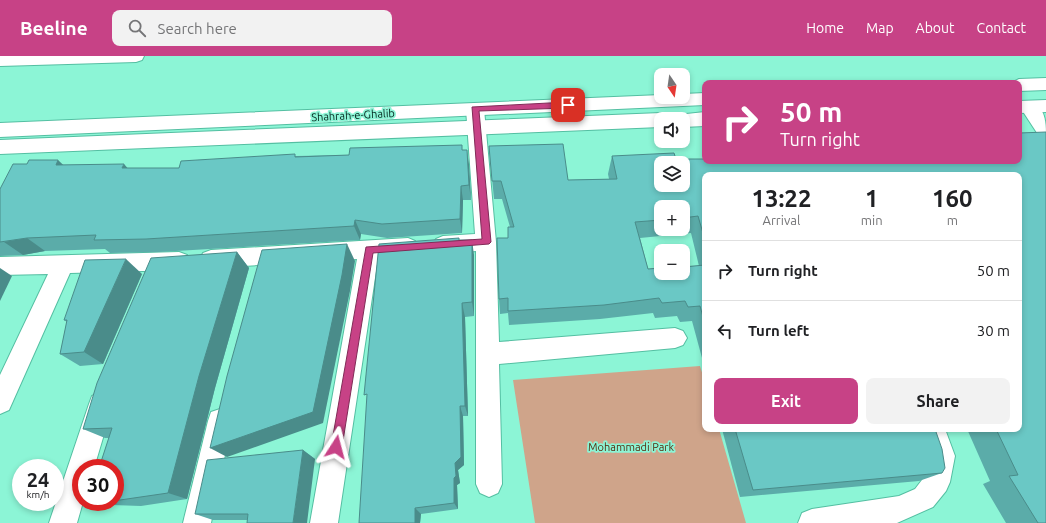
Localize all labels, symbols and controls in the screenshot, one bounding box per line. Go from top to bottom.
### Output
search box [112,10,392,46]
text: Beeline [20,17,88,39]
icon: search [126,17,148,39]
text: Search here [158,20,237,37]
text: Home [806,20,844,36]
text: Map [866,20,894,36]
text: About [916,20,955,36]
text: Contact [977,20,1026,36]
north arrow [654,68,690,104]
map controls [654,68,690,280]
pin [551,88,585,122]
icon: arrive [557,94,579,116]
icon: right [714,96,766,148]
text: 50 m [780,96,842,127]
street label: Shahrah-e-Ghalib [311,107,395,123]
button: sound [654,112,690,148]
text: Turn right [780,129,860,149]
button: layers [654,156,690,192]
text: 13:22 [751,185,811,212]
text: 1 [865,185,878,212]
text: 160 [932,185,973,212]
button: + [654,200,690,236]
text: Arrival [762,213,800,227]
text: min [861,213,883,227]
text: m [947,213,958,227]
button: − [654,244,690,280]
icon: right [714,260,736,282]
text: Turn right [748,262,818,279]
text: 50 m [977,262,1010,279]
icon: left [714,320,736,342]
text: Turn left [748,322,809,339]
text: 30 m [977,322,1010,339]
button: Exit [714,378,858,424]
button: Share [866,378,1010,424]
position arrow [315,426,357,468]
park label: Mohammadi Park [588,441,674,453]
speed limit sign: 30 [72,459,124,511]
text: 24 [27,468,49,491]
text: km/h [26,489,50,500]

